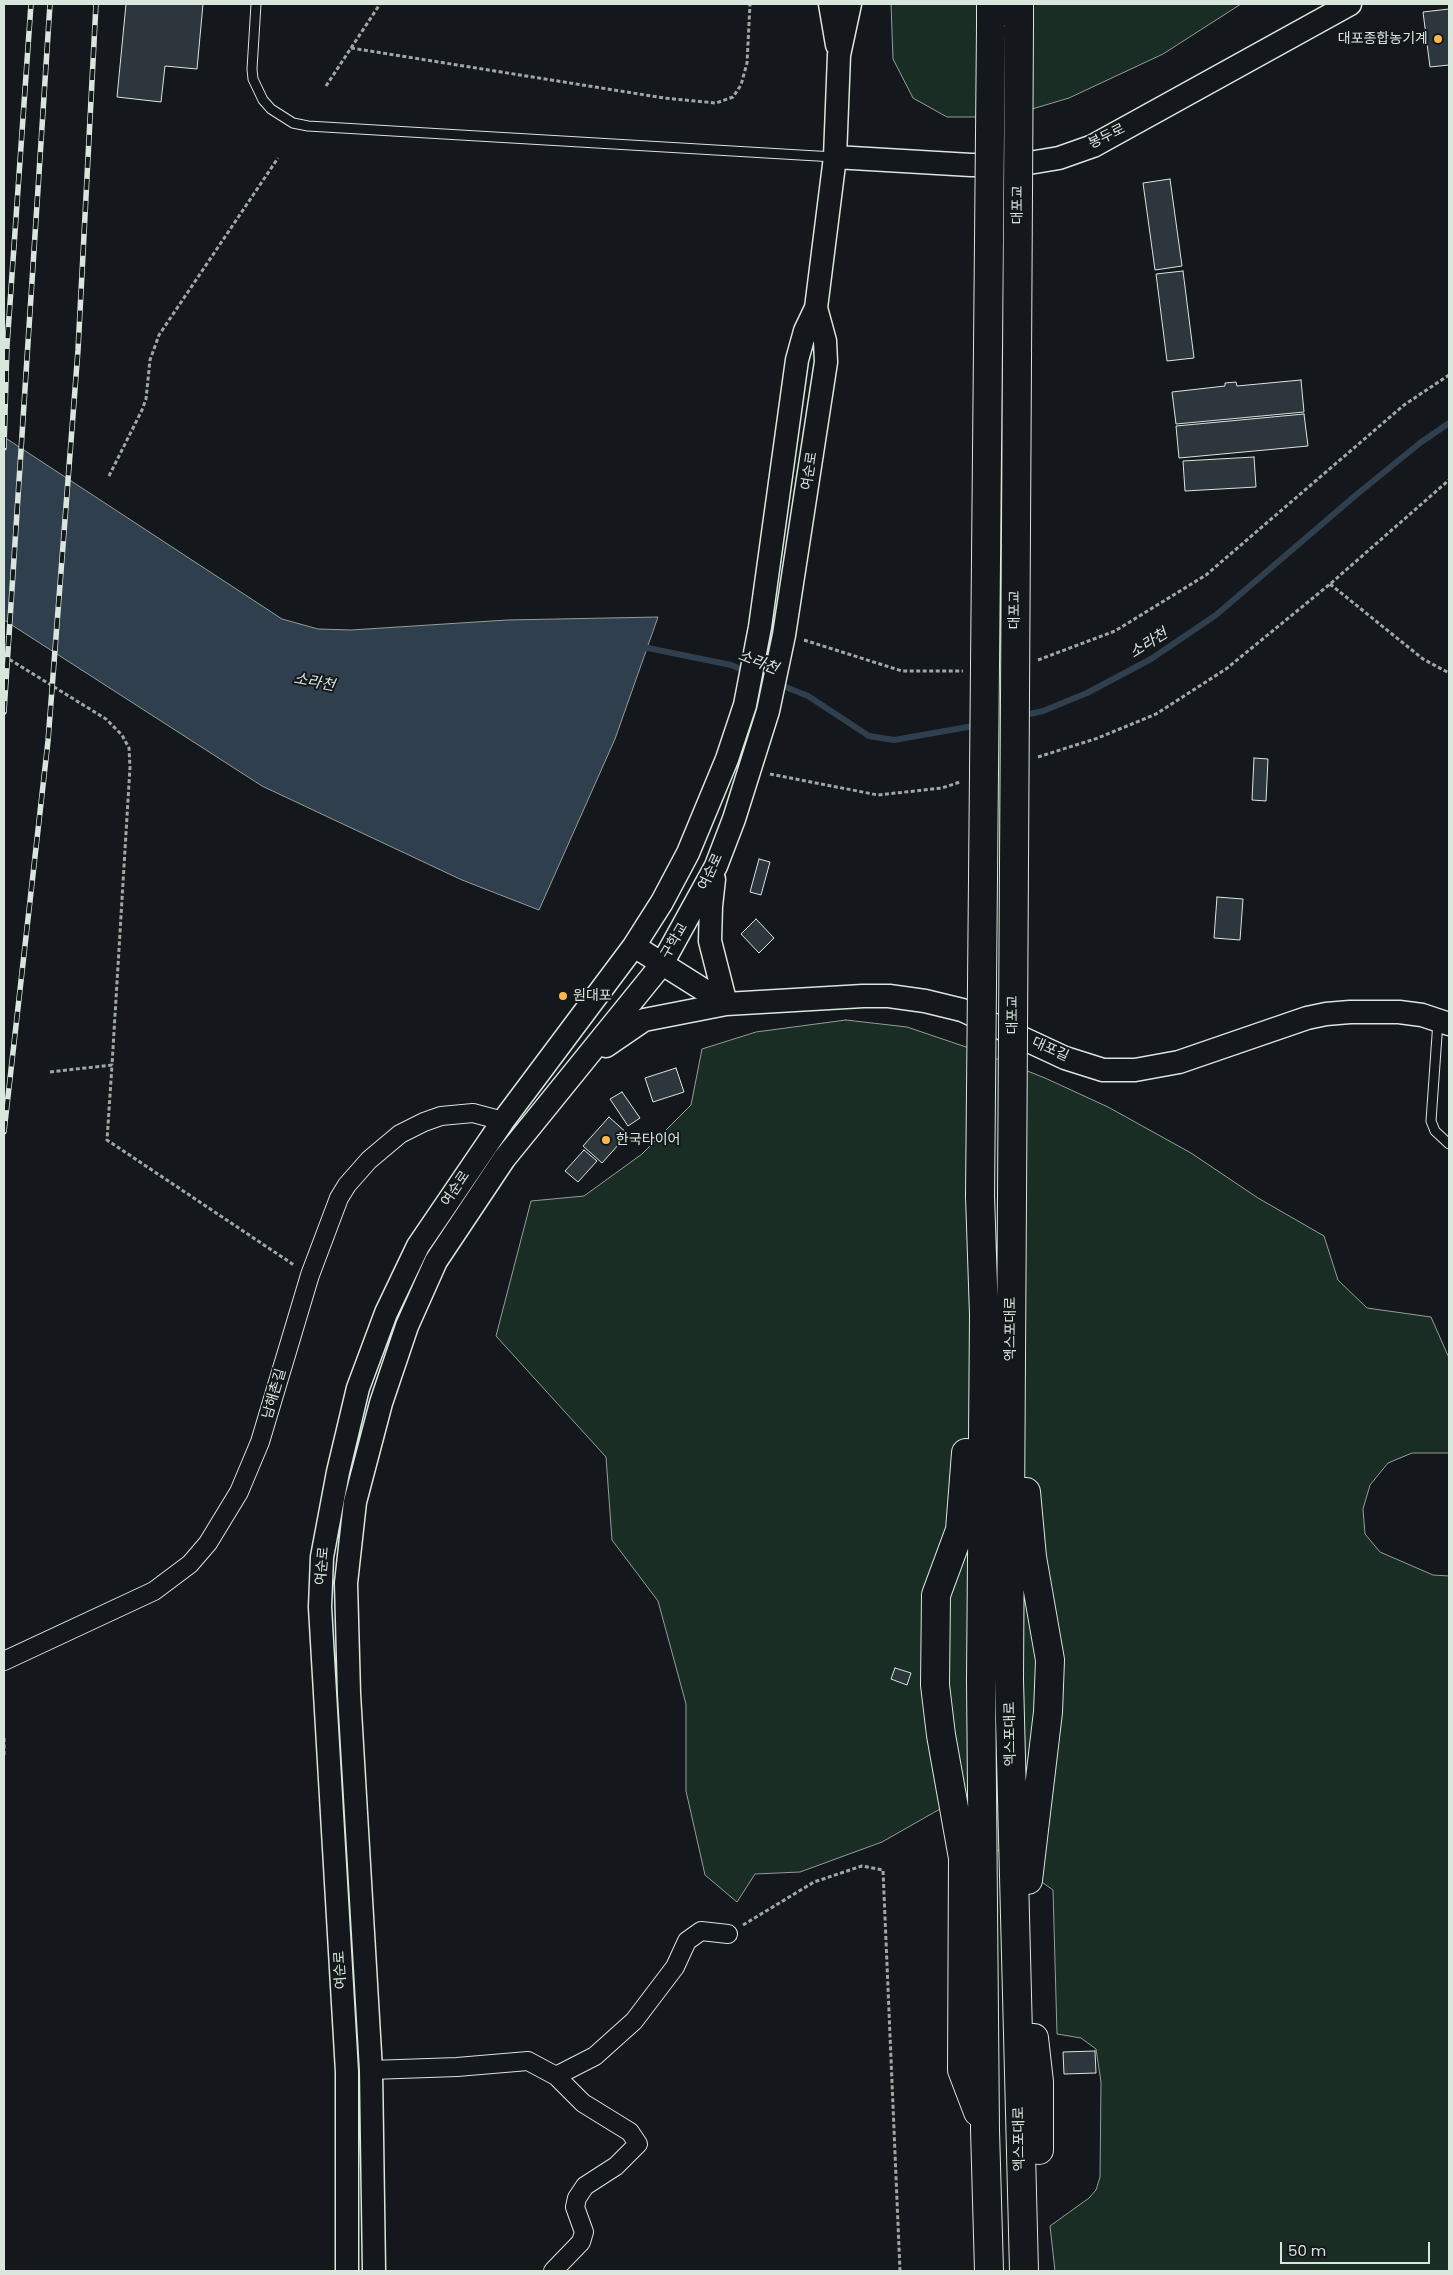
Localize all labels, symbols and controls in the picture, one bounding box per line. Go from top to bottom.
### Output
place label: 대포종합농기계 [1338,31,1428,47]
marker: 대포종합농기계 [1432,33,1444,45]
street label: 봉두로 [1086,121,1128,153]
street label: 대포교 [1010,186,1026,224]
street label: 여순로 [799,451,821,491]
street label: 대포교 [1007,591,1023,629]
water label: 소라천 [1127,625,1171,663]
water label: 소라천 [735,647,781,679]
water label: 소라천 [292,671,336,695]
street label: 여순로 [695,851,727,893]
street label: 구학교 [658,920,692,962]
place label: 원대포 [573,988,612,1004]
marker: 원대포 [557,990,569,1002]
street label: 대포교 [1005,996,1021,1034]
street label: 대포길 [1029,1034,1071,1066]
place label: 한국타이어 [616,1132,680,1148]
marker: 한국타이어 [600,1134,612,1146]
street label: 여순로 [438,1168,474,1210]
street label: 엑스포대로 [1003,1297,1019,1361]
street label: 남해촌길 [260,1367,290,1421]
street label: 여순로 [313,1546,333,1586]
street label: 엑스포대로 [1002,1702,1020,1766]
street label: 여순로 [332,1950,350,1990]
street label: 엑스포대로 [1011,2107,1029,2171]
scale bar [1283,2232,1433,2264]
text: 50 m [1288,2240,1326,2261]

